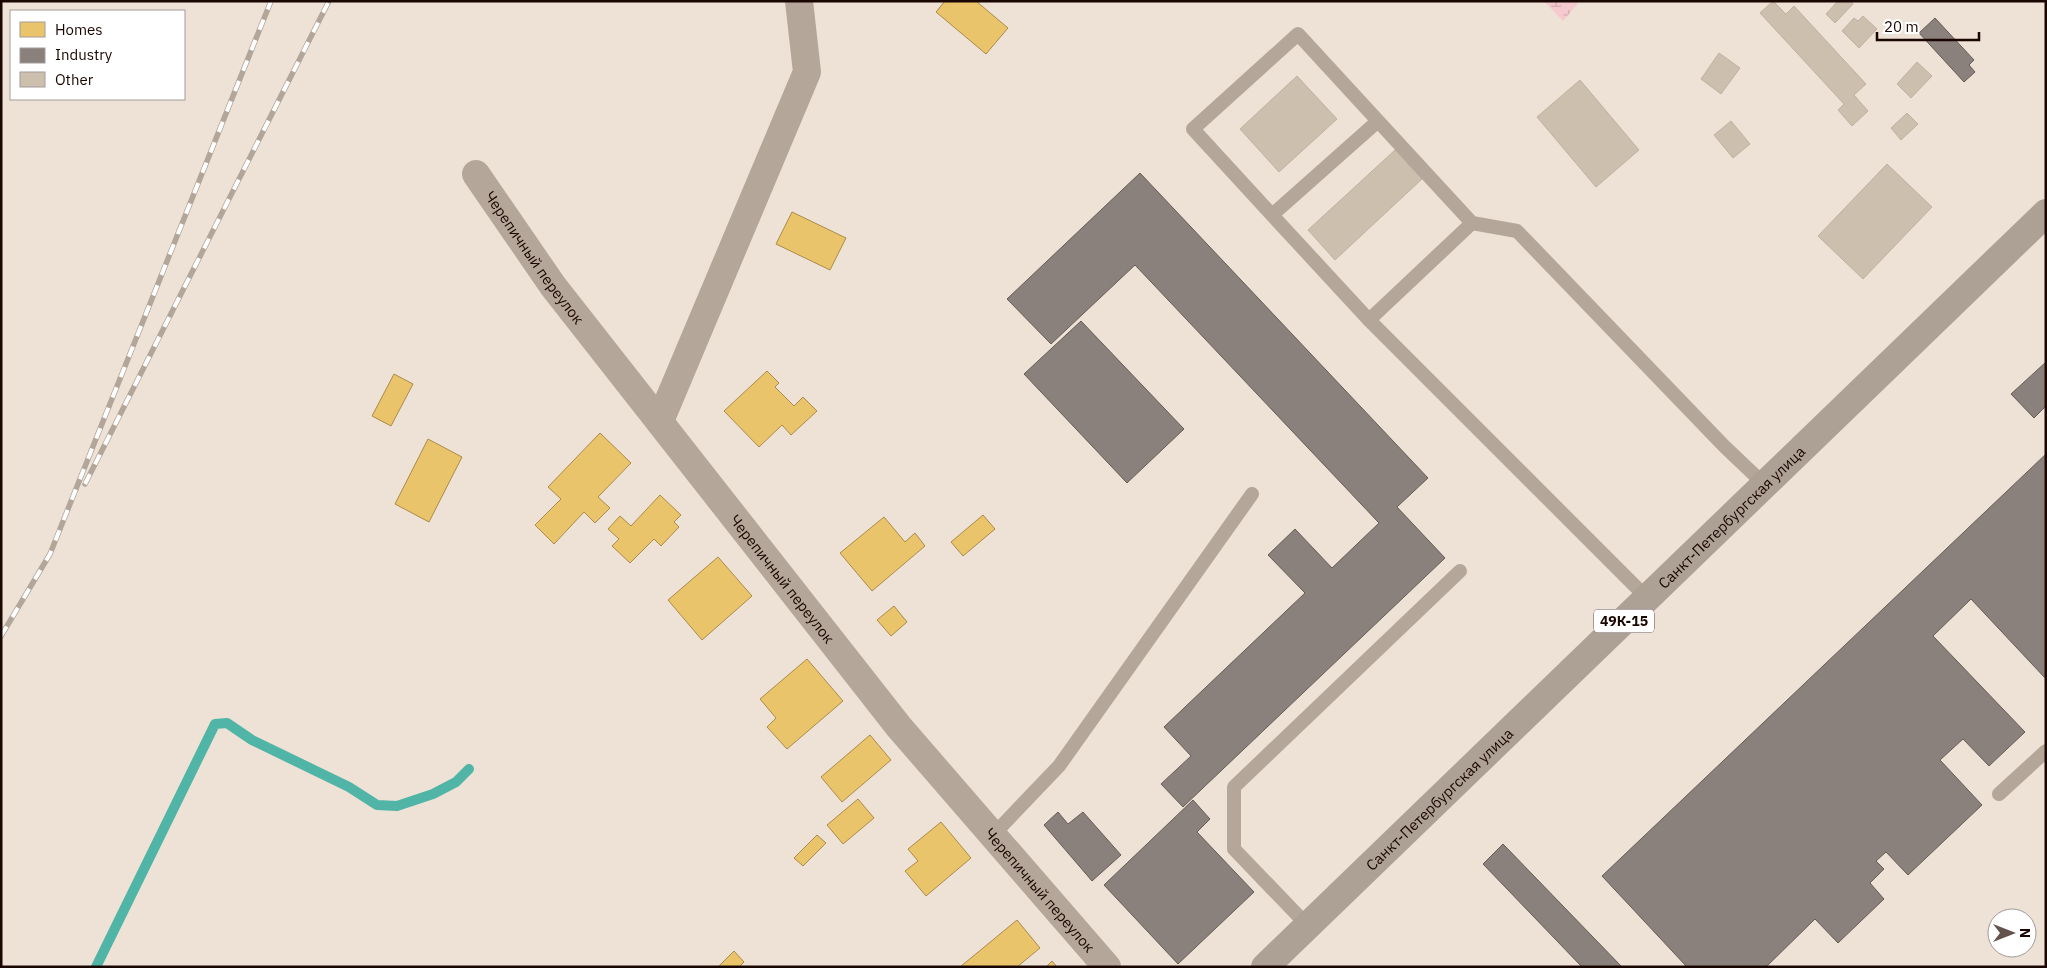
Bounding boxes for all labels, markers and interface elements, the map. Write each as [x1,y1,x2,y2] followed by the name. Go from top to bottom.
[10,10,185,100] legend
[1877,10,1980,42] scale bar
[1884,17,1919,36] text: 20 m
[55,20,103,39] text: Homes
[55,45,113,64] text: Industry
[55,70,94,89] text: Other
[481,187,588,328] street label: Черепичный переулок
[1654,442,1809,592] street label: Санкт-Петербургская улица
[726,510,839,647] street label: Черепичный переулок
[1594,610,1654,632] road number: 49К-15
[1362,724,1517,874] street label: Санкт-Петербургская улица
[981,824,1099,956] street label: Черепичный переулок
[1987,908,2037,958] north arrow
[2016,928,2034,938] text: N

